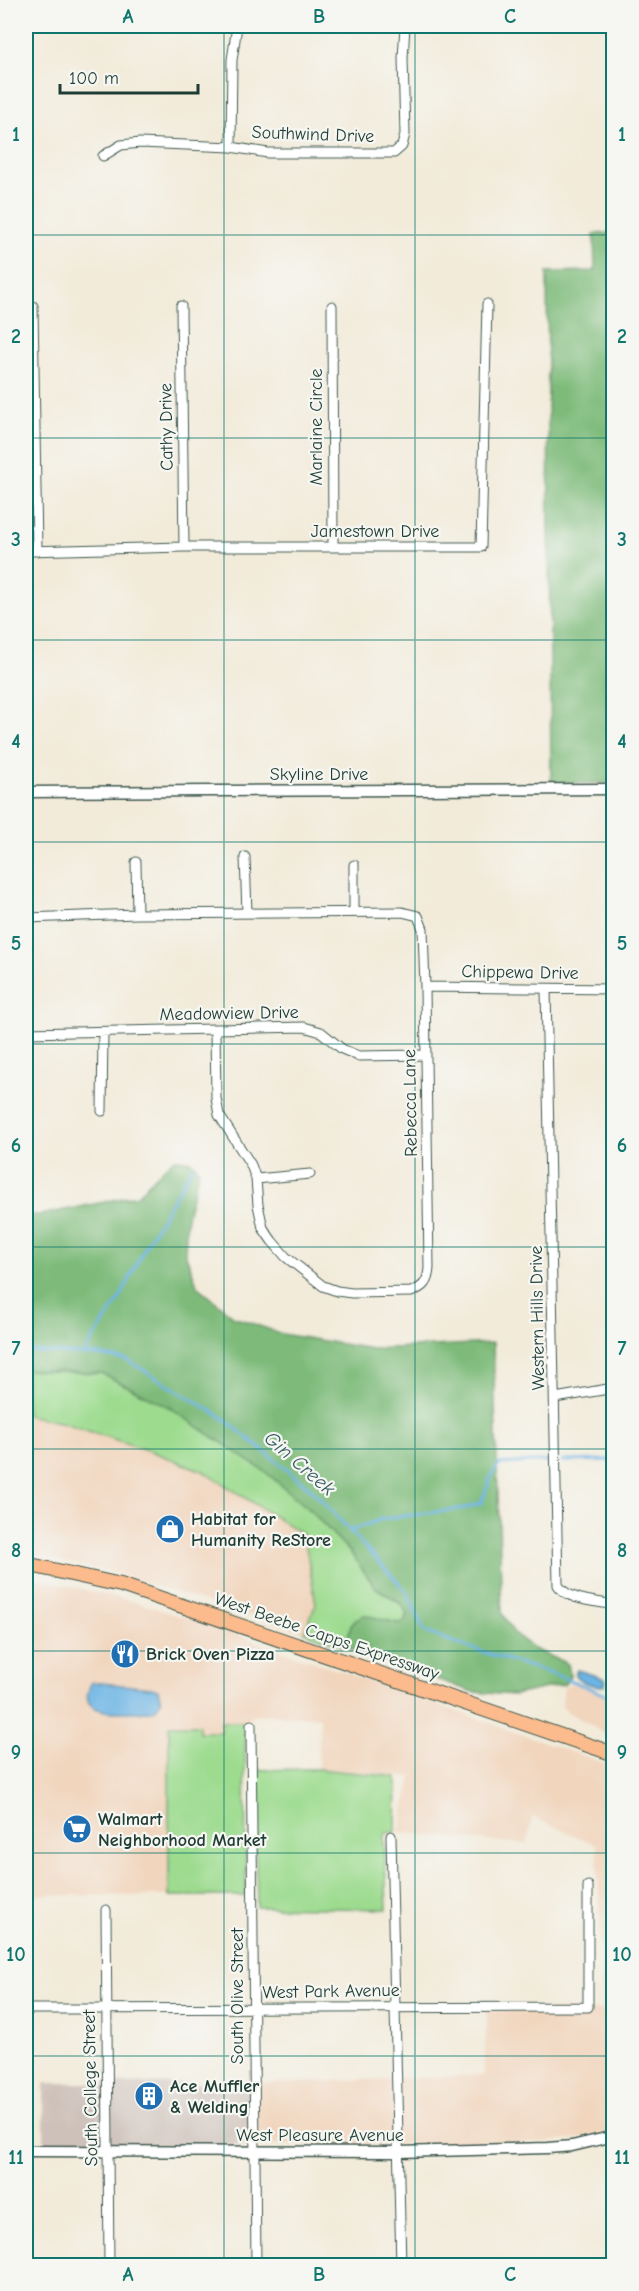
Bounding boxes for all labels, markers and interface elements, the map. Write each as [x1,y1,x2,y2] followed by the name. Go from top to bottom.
[122,5,134,28] text: A
[313,5,325,28] text: B
[504,5,516,28] text: C
[60,57,198,95] scale bar
[69,68,119,89] text: 100 m
[251,122,375,147] street label: Southwind Drive
[12,123,20,146] text: 1
[618,123,626,146] text: 1
[11,325,21,348] text: 2
[617,325,627,348] text: 2
[306,368,327,486] street label: Marlaine Circle
[155,383,178,471] street label: Cathy Drive
[311,521,439,542] street label: Jamestown Drive
[11,528,21,551] text: 3
[617,528,627,551] text: 3
[11,730,21,753] text: 4
[617,730,627,753] text: 4
[270,764,368,785] street label: Skyline Drive
[11,932,21,955] text: 5
[617,932,627,955] text: 5
[461,961,579,984] street label: Chippewa Drive
[159,1002,299,1025] street label: Meadowview Drive
[399,1049,422,1157] street label: Rebecca Lane
[11,1134,21,1157] text: 6
[617,1134,627,1157] text: 6
[526,1245,549,1391] street label: Western Hills Drive
[12,1337,21,1360] text: 7
[618,1337,627,1360] text: 7
[260,1426,340,1500] water label: Gin Creek
[191,1509,331,1551] place label: Habitat for Humanity ReStore
[154,1513,186,1545] shop icon: Habitat for Humanity ReStore
[11,1539,21,1562] text: 8
[617,1539,627,1562] text: 8
[212,1588,443,1685] street label: West Beebe Capps Expressway
[109,1638,141,1670] restaurant icon: Brick Oven Pizza
[146,1644,275,1665] place label: Brick Oven Pizza
[11,1741,21,1764] text: 9
[617,1741,627,1764] text: 9
[98,1809,267,1851] place label: Walmart Neighborhood Market
[61,1813,93,1845] supermarket icon: Walmart Neighborhood Market
[227,1927,248,2064] street label: South Olive Street
[6,1943,26,1966] text: 10
[612,1943,632,1966] text: 10
[262,1980,400,2003] street label: West Park Avenue
[79,2009,102,2166] street label: South College Street
[170,2076,260,2118] place label: Ace Muffler & Welding
[133,2080,165,2112] building icon: Ace Muffler & Welding
[236,2125,404,2146] street label: West Pleasure Avenue
[8,2146,24,2169] text: 11
[614,2146,630,2169] text: 11
[122,2263,134,2286] text: A
[313,2263,325,2286] text: B
[504,2263,516,2286] text: C

